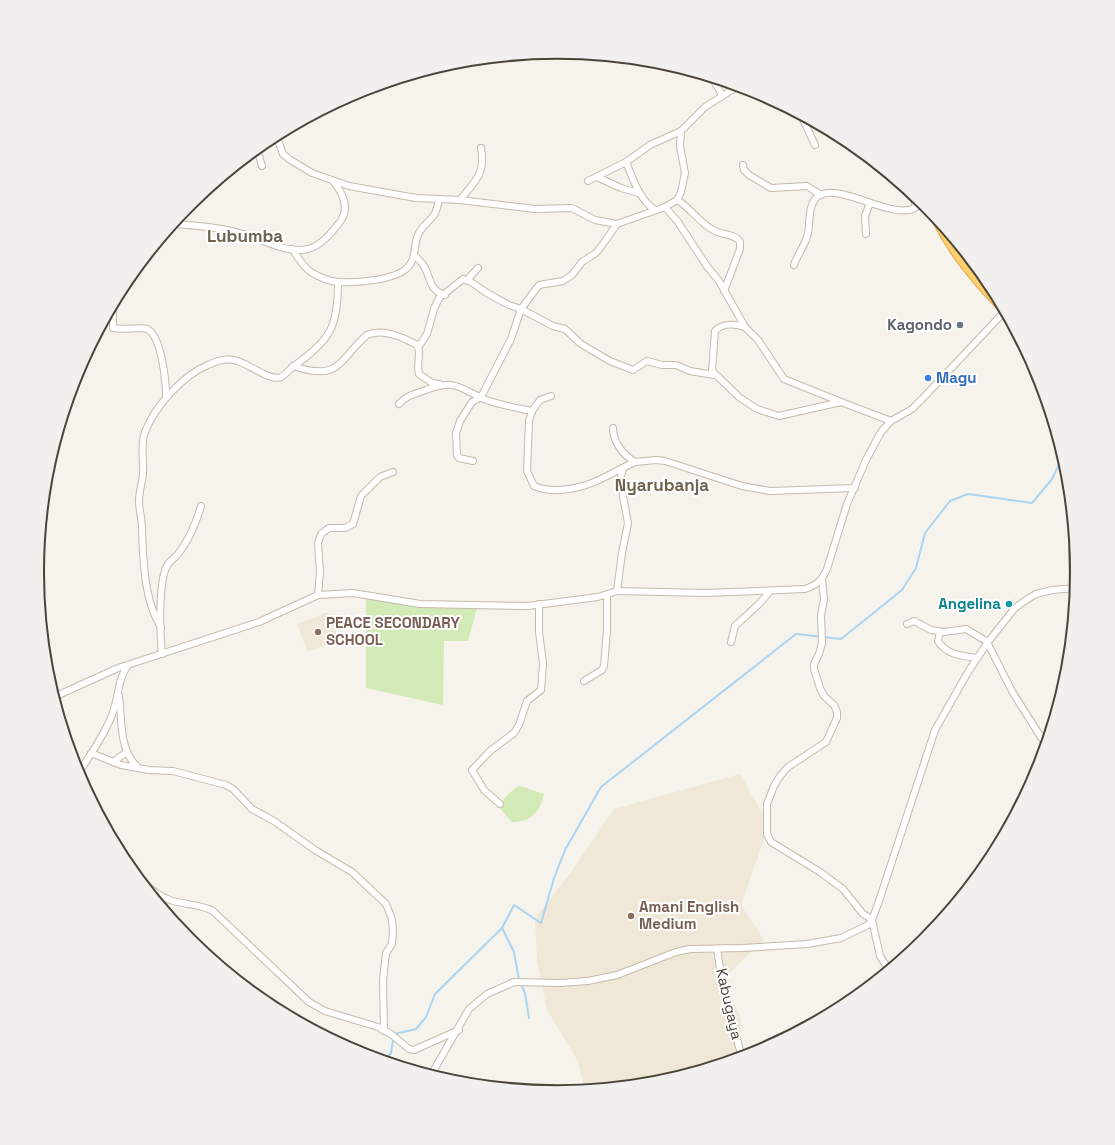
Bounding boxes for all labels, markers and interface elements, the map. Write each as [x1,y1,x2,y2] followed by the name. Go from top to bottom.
[207,225,283,247] district label: Lubumba
[887,315,952,334] place label: Kagondo
[955,320,965,330] marker: Kagondo
[936,368,977,387] place label: Magu
[923,373,933,383] marker: Magu
[615,474,709,496] district label: Nyarubanja
[938,594,1001,613] place label: Angelina
[1004,599,1014,609] marker: Angelina
[326,613,460,649] place label: PEACE SECONDARY SCHOOL
[313,627,323,637] marker: PEACE SECONDARY SCHOOL
[639,897,739,933] place label: Amani English Medium
[626,911,636,921] marker: Amani English Medium
[712,966,747,1042] street label: Kabugaya

